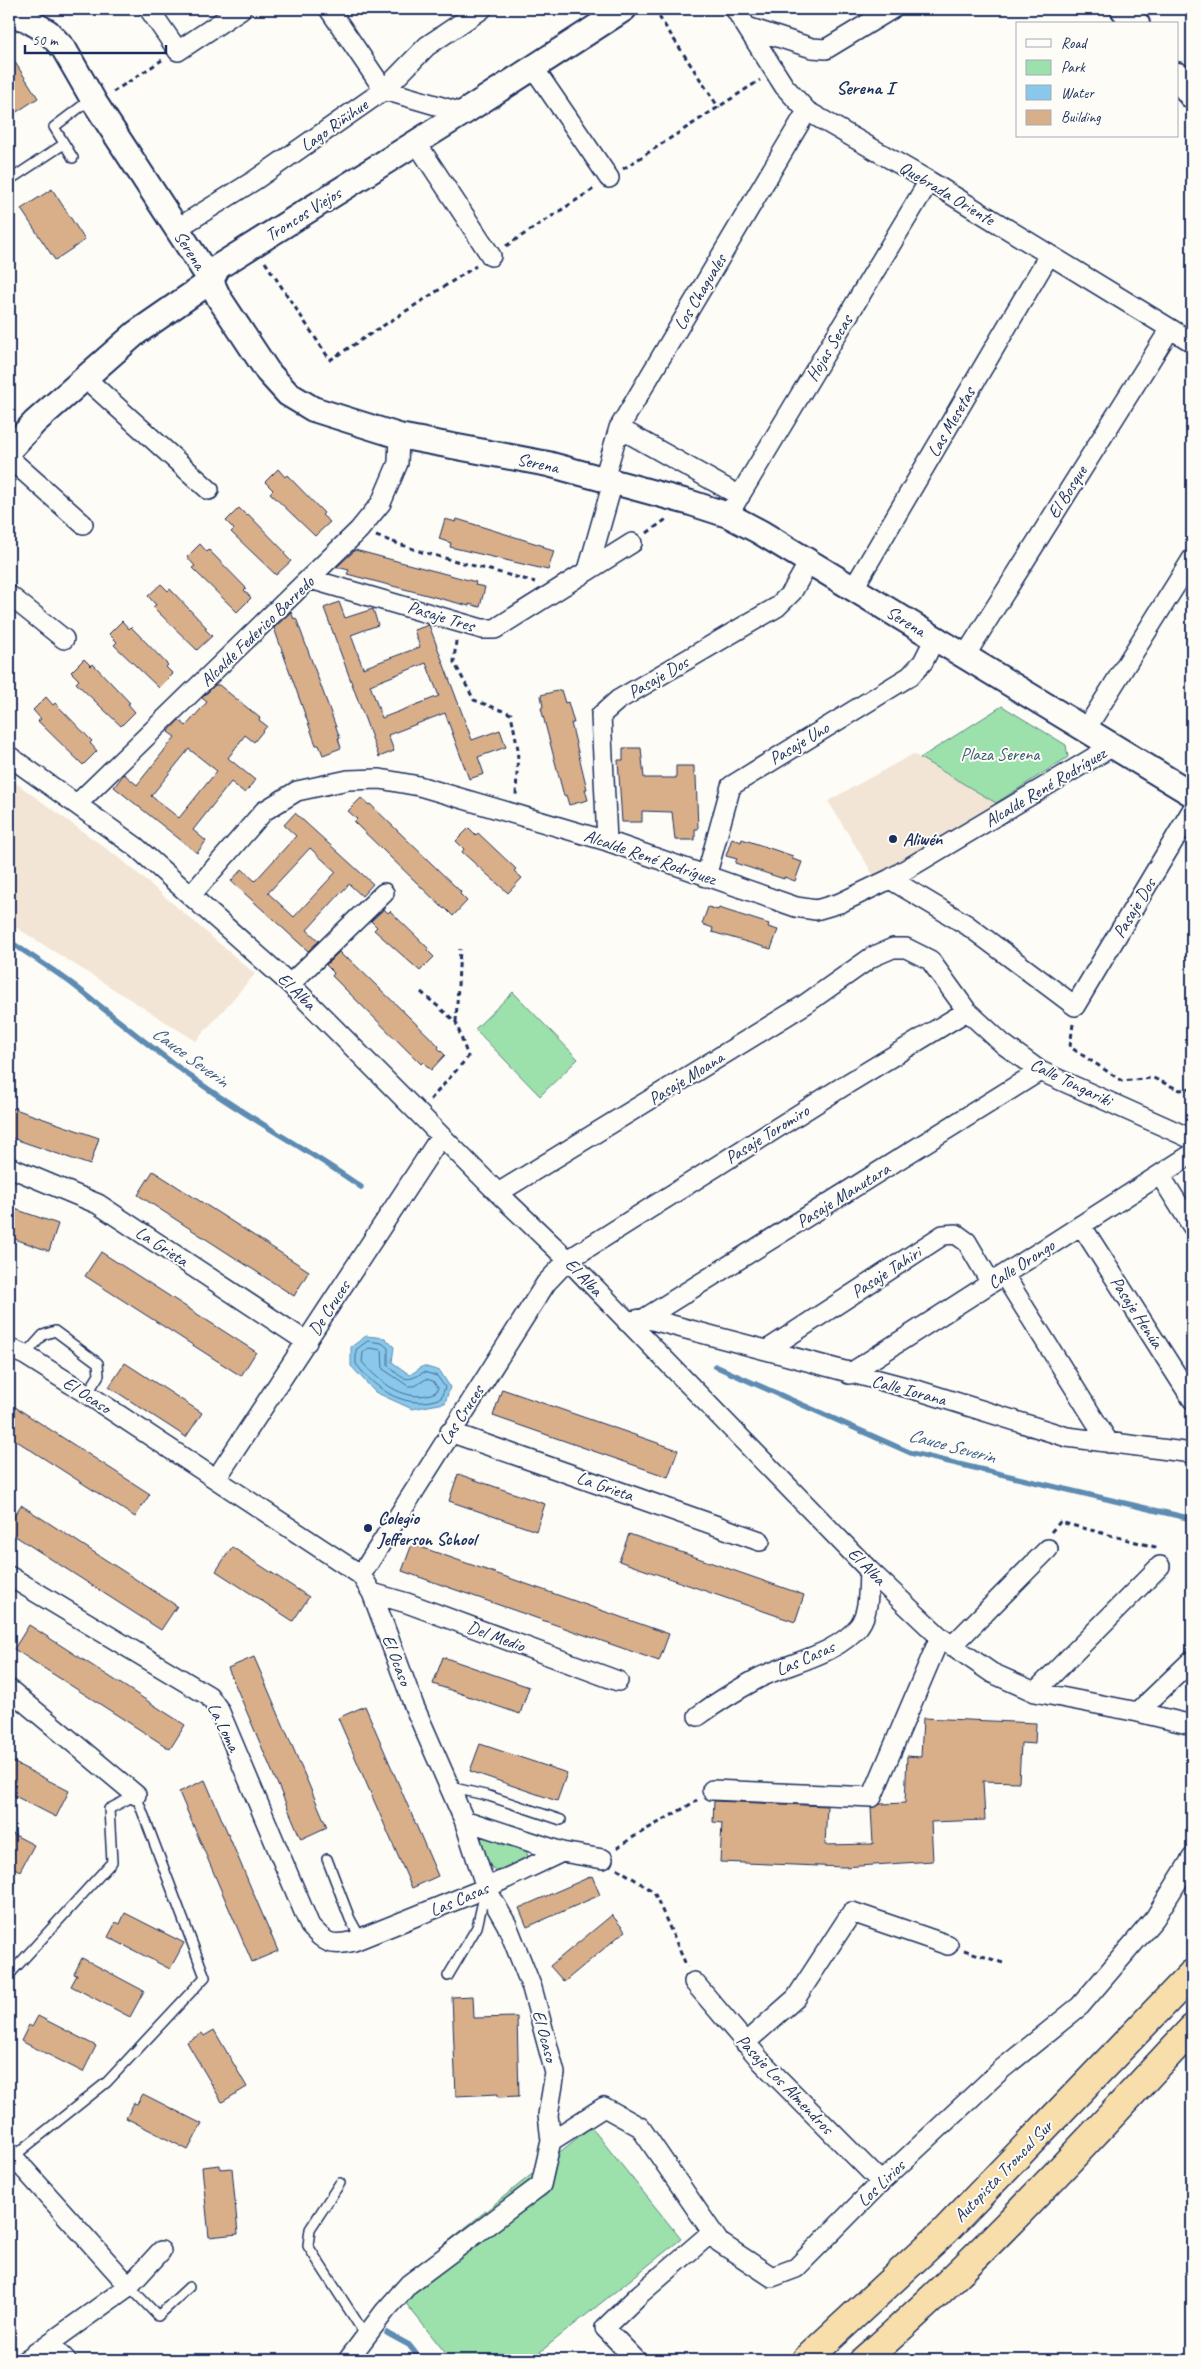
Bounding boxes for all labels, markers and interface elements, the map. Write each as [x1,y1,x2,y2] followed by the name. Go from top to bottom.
[25,22,166,54] scale bar
[1016,22,1178,138] legend
[32,31,59,50] text: 50 m
[1061,34,1088,53] text: Road
[1061,58,1086,77] text: Park
[836,76,898,100] district label: Serena I
[1061,84,1095,103] text: Water
[296,93,373,156] street label: Lago Riñihue
[1061,108,1101,127] text: Building
[895,156,1000,231] street label: Quebrada Oriente
[261,181,347,246] street label: Troncos Viejos
[169,226,212,275] street label: Serena
[669,249,732,334] street label: Los Chaguales
[801,309,858,385] street label: Hojas Secas
[922,382,981,461] street label: Las Mesetas
[515,448,562,478] street label: Serena
[1042,461,1092,522] street label: El Bosque
[195,570,320,691] street label: Alcalde Federico Barredo
[405,595,479,637] street label: Pasaje Tres
[882,601,931,642] street label: Serena
[624,650,694,703] street label: Pasaje Dos
[765,716,834,769] street label: Pasaje Uno
[980,741,1112,832] street label: Alcalde René Rodríguez
[961,743,1041,765] park label: Plaza Serena
[581,824,721,891] street label: Alcalde René Rodríguez
[903,828,943,850] place label: Aliwén
[887,833,899,845] marker: Aliwén
[1108,873,1161,942] street label: Pasaje Dos
[273,968,322,1015] street label: El Alba
[148,1021,234,1093] water label: Cauce Severin
[644,1045,729,1110] street label: Pasaje Moana
[1027,1053,1118,1112] street label: Calle Tongariki
[721,1099,814,1168] street label: Pasaje Toromiro
[792,1157,895,1232] street label: Pasaje Manutara
[132,1221,193,1272] street label: La Grieta
[983,1233,1060,1294] street label: Calle Orongo
[847,1240,927,1303] street label: Pasaje Tahiri
[561,1253,608,1302] street label: El Alba
[1106,1272,1169,1353] street label: Pasaje Henúa
[303,1275,356,1340] street label: De Cruces
[870,1370,950,1411] street label: Calle Iorana
[59,1371,116,1419] street label: El Ocaso
[434,1380,489,1449] street label: Las Cruces
[906,1423,999,1469] water label: Cauce Severin
[574,1466,637,1506] street label: La Grieta
[376,1507,480,1550] place label: Colegio Jefferson School
[362,1522,374,1534] marker: Colegio Jefferson School
[843,1542,891,1590] street label: El Alba
[464,1615,529,1657] street label: Del Medio
[377,1632,417,1690] street label: El Ocaso
[772,1635,839,1681] street label: Las Casas
[203,1699,246,1756] street label: La Loma
[426,1876,493,1921] street label: Las Casas
[528,2008,563,2066] street label: El Ocaso
[732,2029,839,2140] street label: Pasaje Los Almendros
[949,2114,1058,2227] street label: Autopista Troncal Sur
[853,2154,911,2211] street label: Los Lirios

